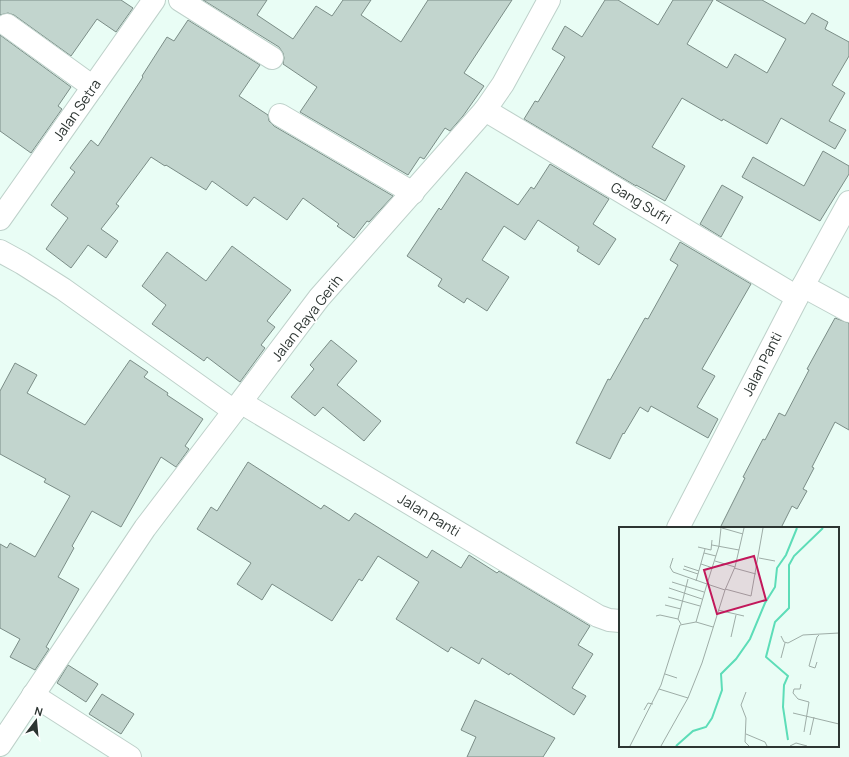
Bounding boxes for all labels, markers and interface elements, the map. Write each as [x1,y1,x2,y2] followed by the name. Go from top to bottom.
[48,75,105,144] street label: Jalan Setra
[608,177,675,228] street label: Gang Sufri
[267,270,346,365] street label: Jalan Raya Gerih
[737,328,786,399] street label: Jalan Panti
[395,489,464,541] street label: Jalan Panti
[619,527,839,747] inset map
[16,701,56,741] north arrow
[33,703,45,719] text: N

